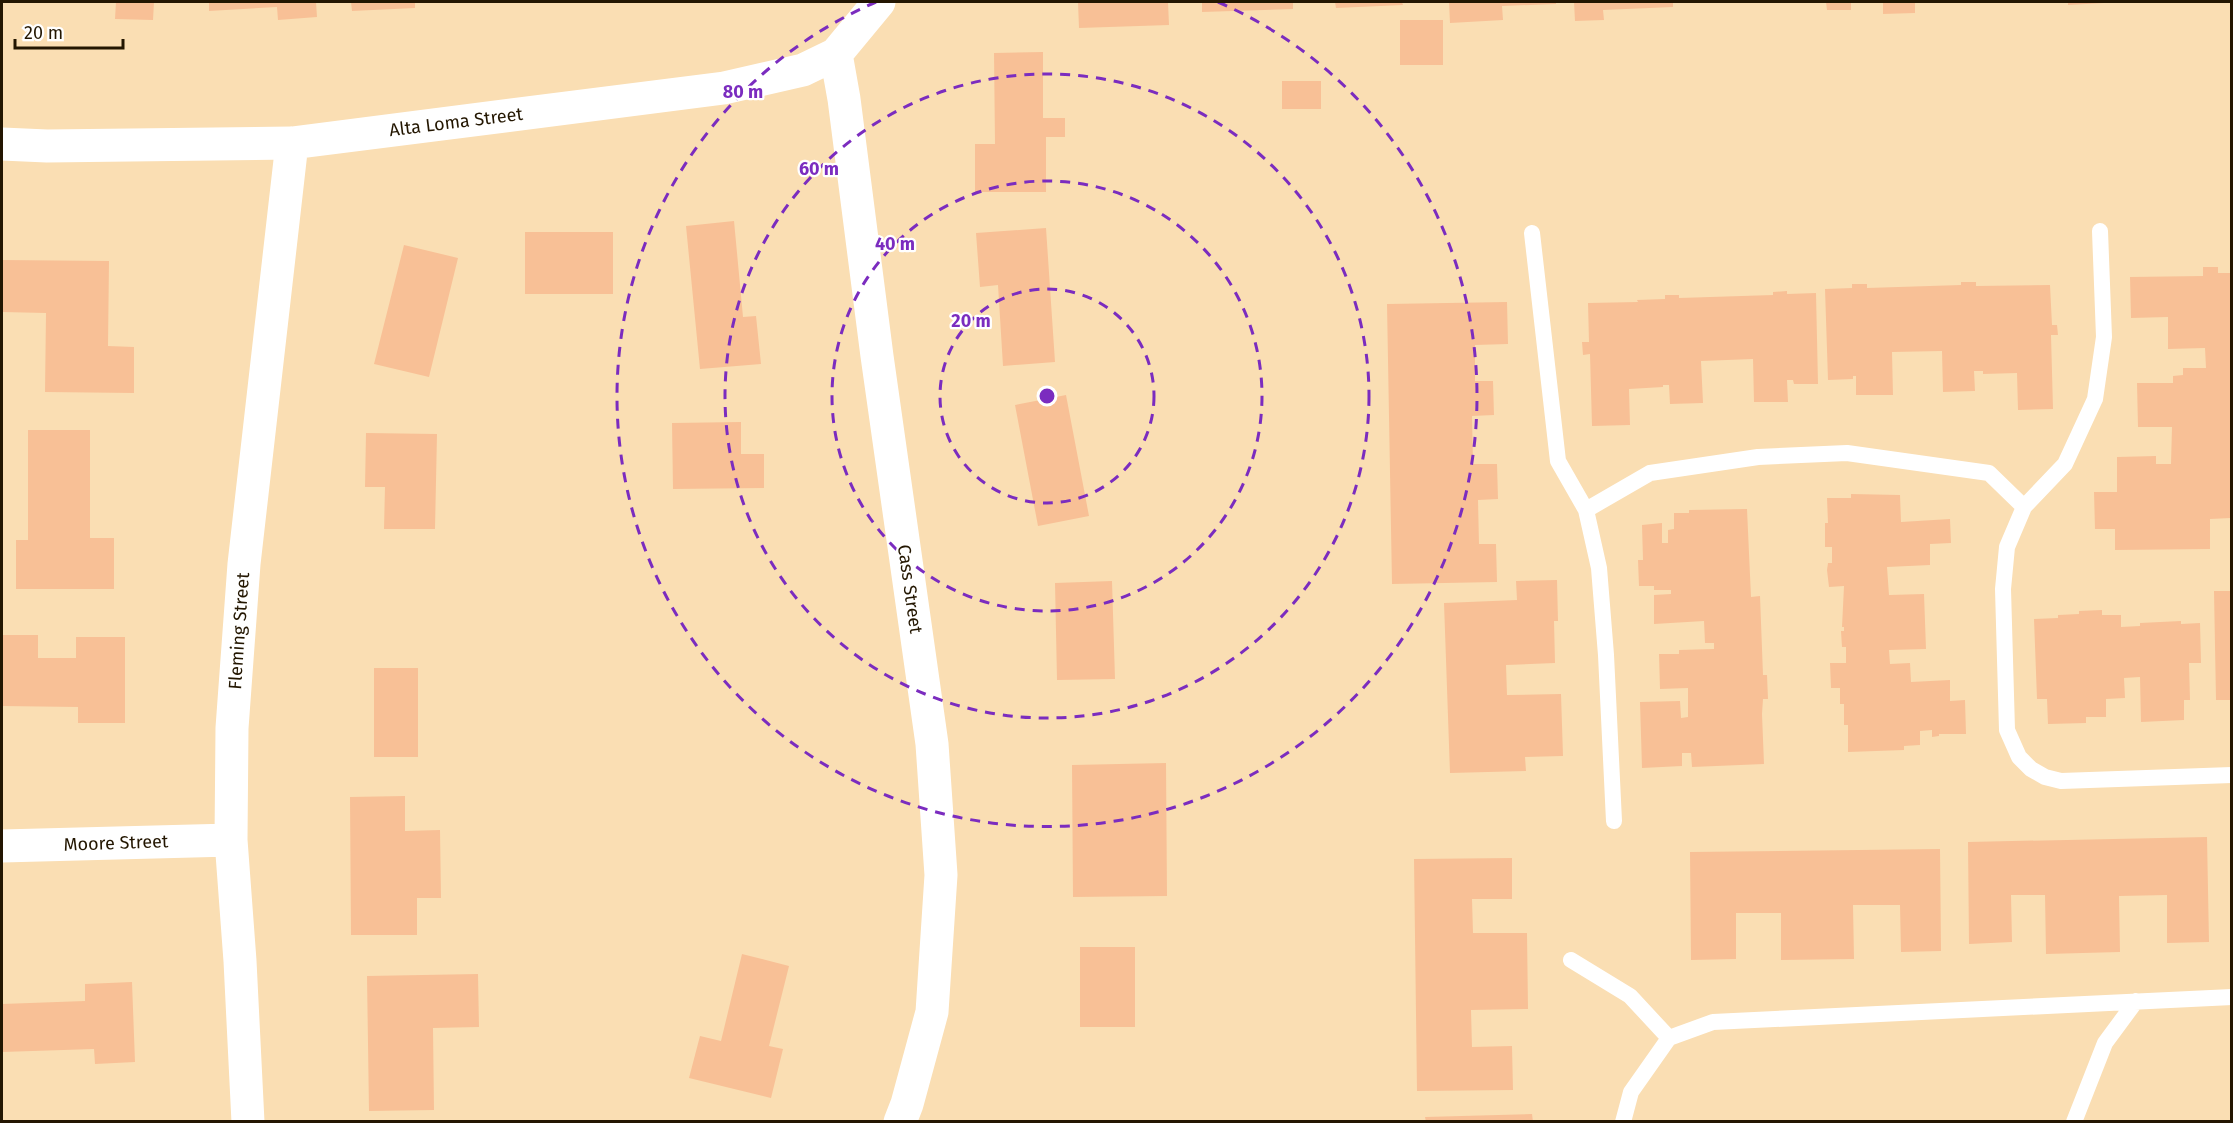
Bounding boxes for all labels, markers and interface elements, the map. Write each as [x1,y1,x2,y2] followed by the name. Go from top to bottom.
[15,12,123,50] scale bar
[24,22,63,44] text: 20 m
[723,81,763,103] text: 80 m
[388,103,525,141] street label: Alta Loma Street
[799,158,839,180] text: 60 m
[875,233,915,255] text: 40 m
[951,310,991,332] text: 20 m
[1037,386,1057,406] centre of rings
[893,543,927,635] street label: Cass Street
[224,571,254,690] street label: Fleming Street
[63,830,169,856] street label: Moore Street

